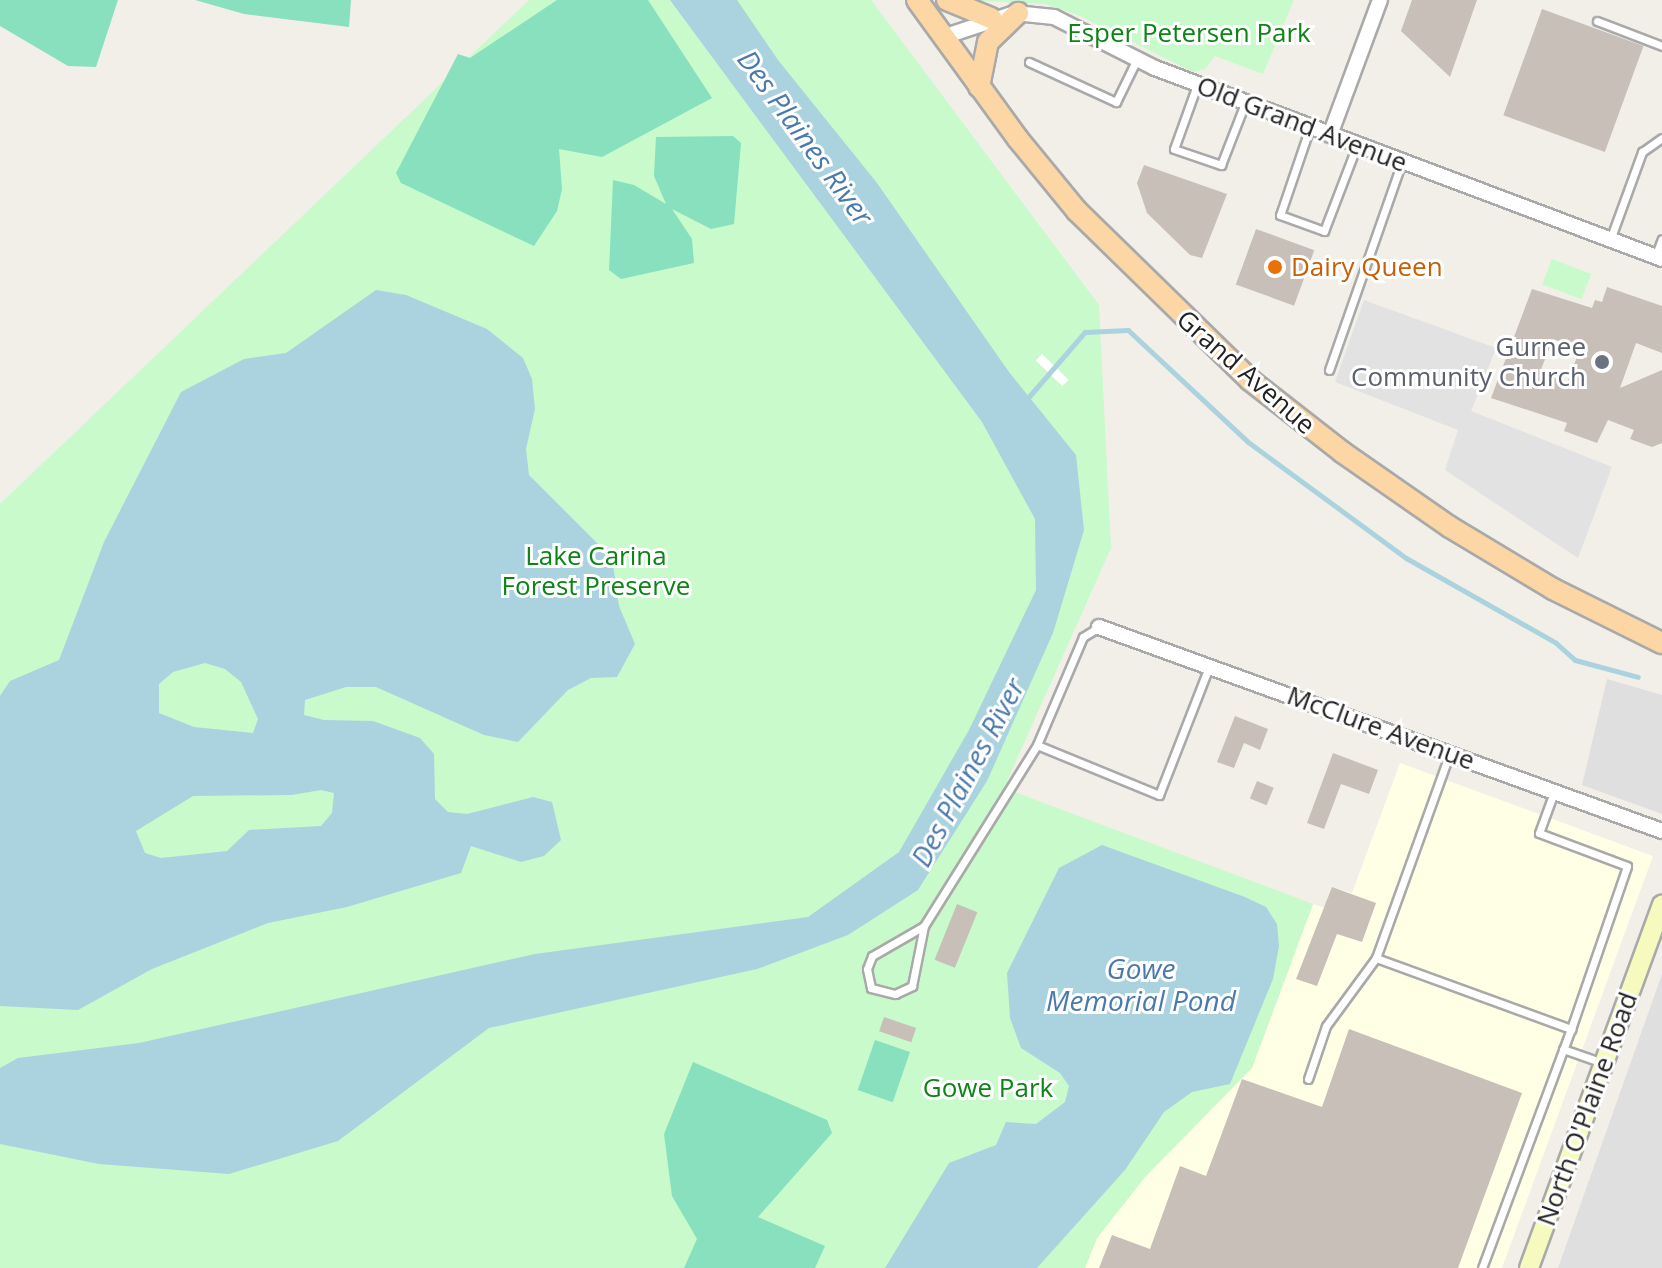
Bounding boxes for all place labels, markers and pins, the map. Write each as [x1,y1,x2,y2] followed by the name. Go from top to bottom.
[1291,251,1443,283] place label: Dairy Queen
[1266,258,1284,276] marker: Dairy Queen
[1351,331,1586,392] place label: Gurnee Community Church
[1593,353,1611,371] marker: Gurnee Community Church

